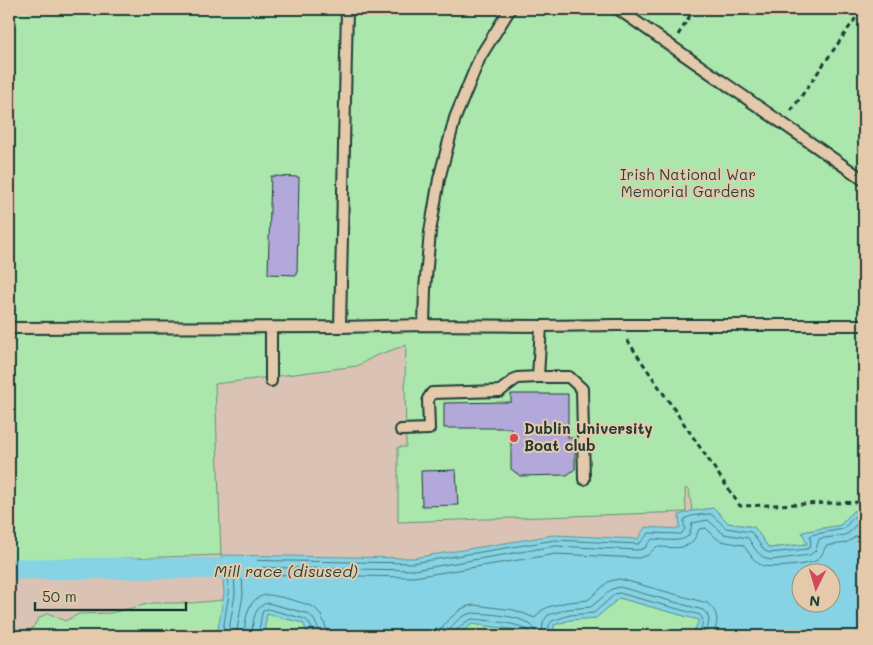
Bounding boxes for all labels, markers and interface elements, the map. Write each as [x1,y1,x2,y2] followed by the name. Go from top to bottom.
[620,164,756,201] park label: Irish National War Memorial Gardens
[524,418,653,455] place label: Dublin University Boat club
[508,432,520,444] marker: Dublin University Boat club
[214,560,358,581] water label: Mill race (disused)
[790,562,840,612] north arrow
[35,580,186,612] scale bar
[42,586,77,606] text: 50 m
[809,592,821,611] text: N

